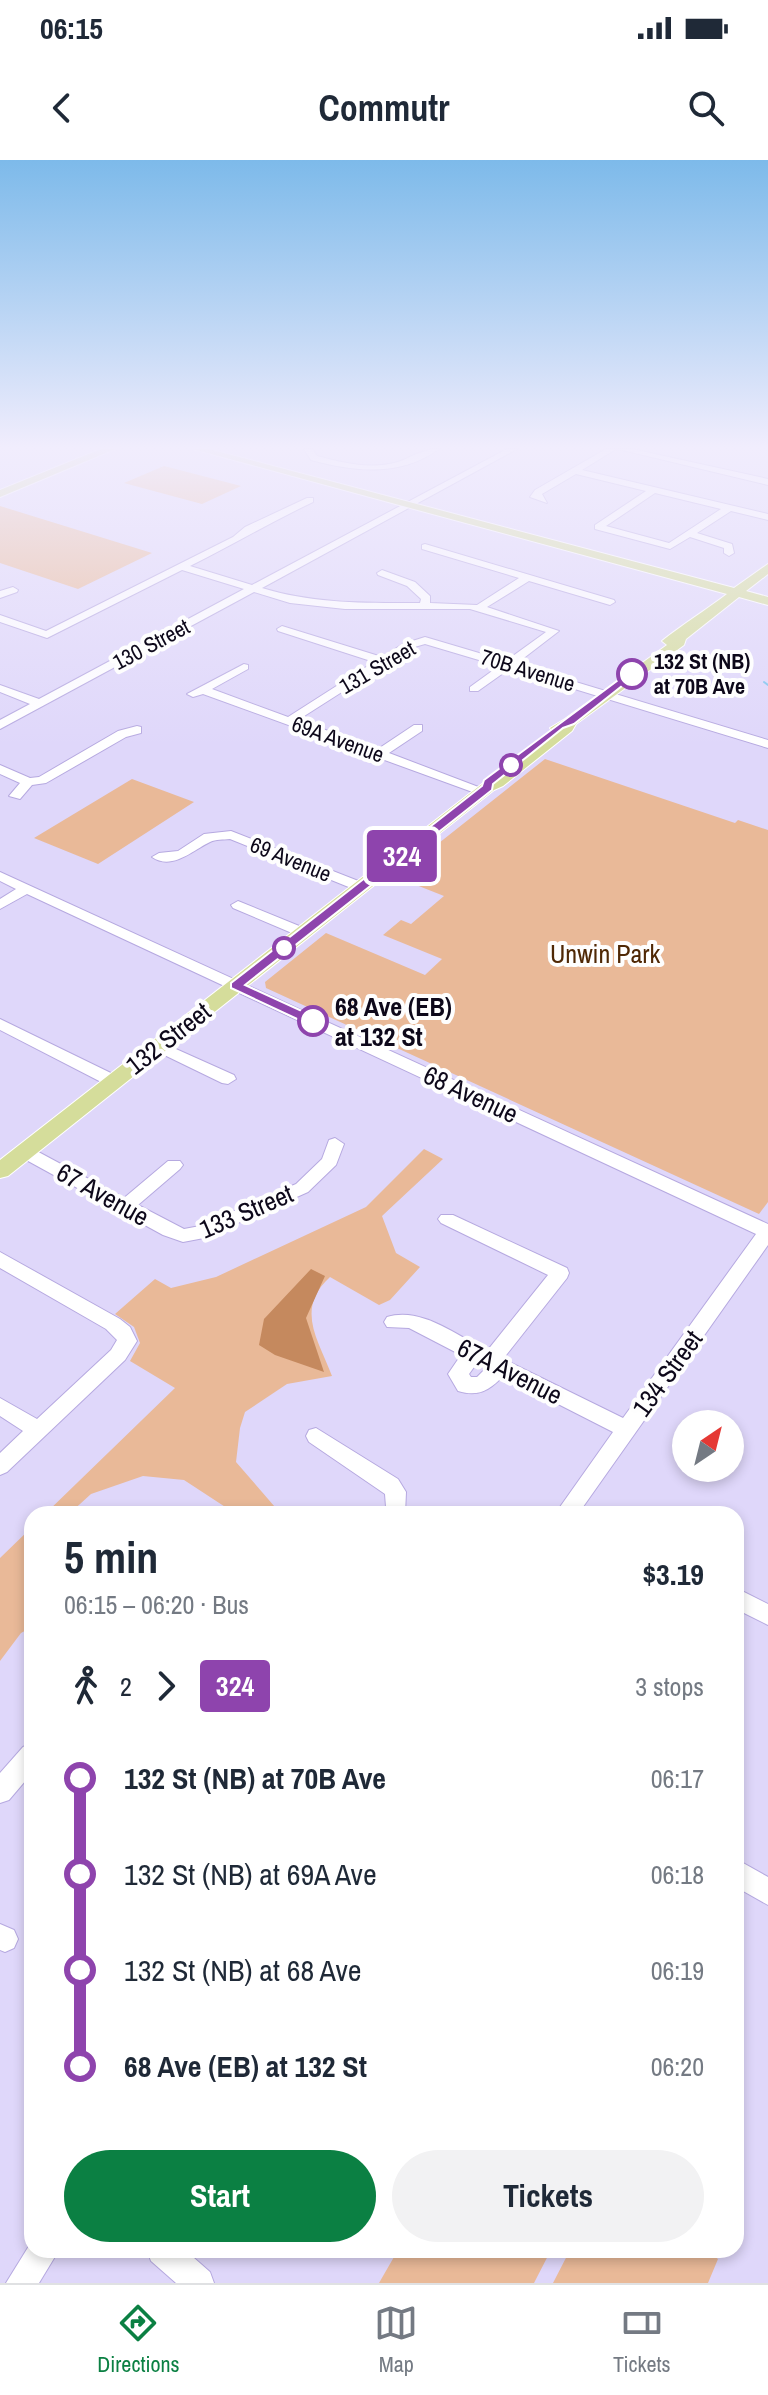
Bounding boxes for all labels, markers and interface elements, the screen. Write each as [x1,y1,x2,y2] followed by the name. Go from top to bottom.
[40,8,103,48] text: 06:15
[318,84,450,132] text: Commutr
[40,86,84,130] icon: back
[684,86,728,130] icon: search
[107,611,195,677] street label: 130 Street
[333,633,421,701] street label: 131 Street
[477,641,579,699] street label: 70B Avenue
[654,646,750,701] place label: 132 St (NB) at 70B Ave
[617,659,647,689] marker: 132 St (NB) at 70B Ave
[288,708,388,770] street label: 69A Avenue
[500,754,522,776] unlabelled marker
[246,829,336,889] street label: 69 Avenue
[356,830,448,882] line badge: 324
[383,837,421,875] text: 324
[550,936,660,971] park label: Unwin Park
[273,937,295,959] unlabelled marker
[335,989,452,1054] place label: 68 Ave (EB) at 132 St
[118,994,218,1082] street label: 132 Street
[298,1006,328,1036] marker: 68 Ave (EB) at 132 St
[418,1057,524,1131] street label: 68 Avenue
[51,1154,155,1234] street label: 67 Avenue
[194,1176,298,1246] street label: 133 Street
[624,1323,710,1423] street label: 134 Street
[452,1330,568,1412] street label: 67A Avenue
[672,1410,744,1482] north arrow
[672,1410,744,1482] map controls
[64,1527,158,1587] text: 5 min
[642,1554,704,1594] text: $3.19
[64,1587,249,1622] text: 06:15 – 06:20 · Bus
[64,1664,108,1708] icon: walk
[144,1664,188,1708] icon: forward
[216,1667,254,1705] text: 324
[120,1669,132,1704] text: 2
[635,1669,704,1704] text: 3 stops
[124,1758,386,1798] text: 132 St (NB) at 70B Ave
[651,1761,704,1796] text: 06:17
[124,1854,377,1894] text: 132 St (NB) at 69A Ave
[651,1857,704,1892] text: 06:18
[124,1950,362,1990] text: 132 St (NB) at 68 Ave
[651,1953,704,1988] text: 06:19
[124,2046,367,2086] text: 68 Ave (EB) at 132 St
[651,2049,704,2084] text: 06:20
[64,2150,376,2242] button: Start
[392,2150,704,2242] button: Tickets
[97,2301,180,2379] tab: Directions
[374,2301,418,2379] tab: Map
[613,2301,671,2379] tab: Tickets

